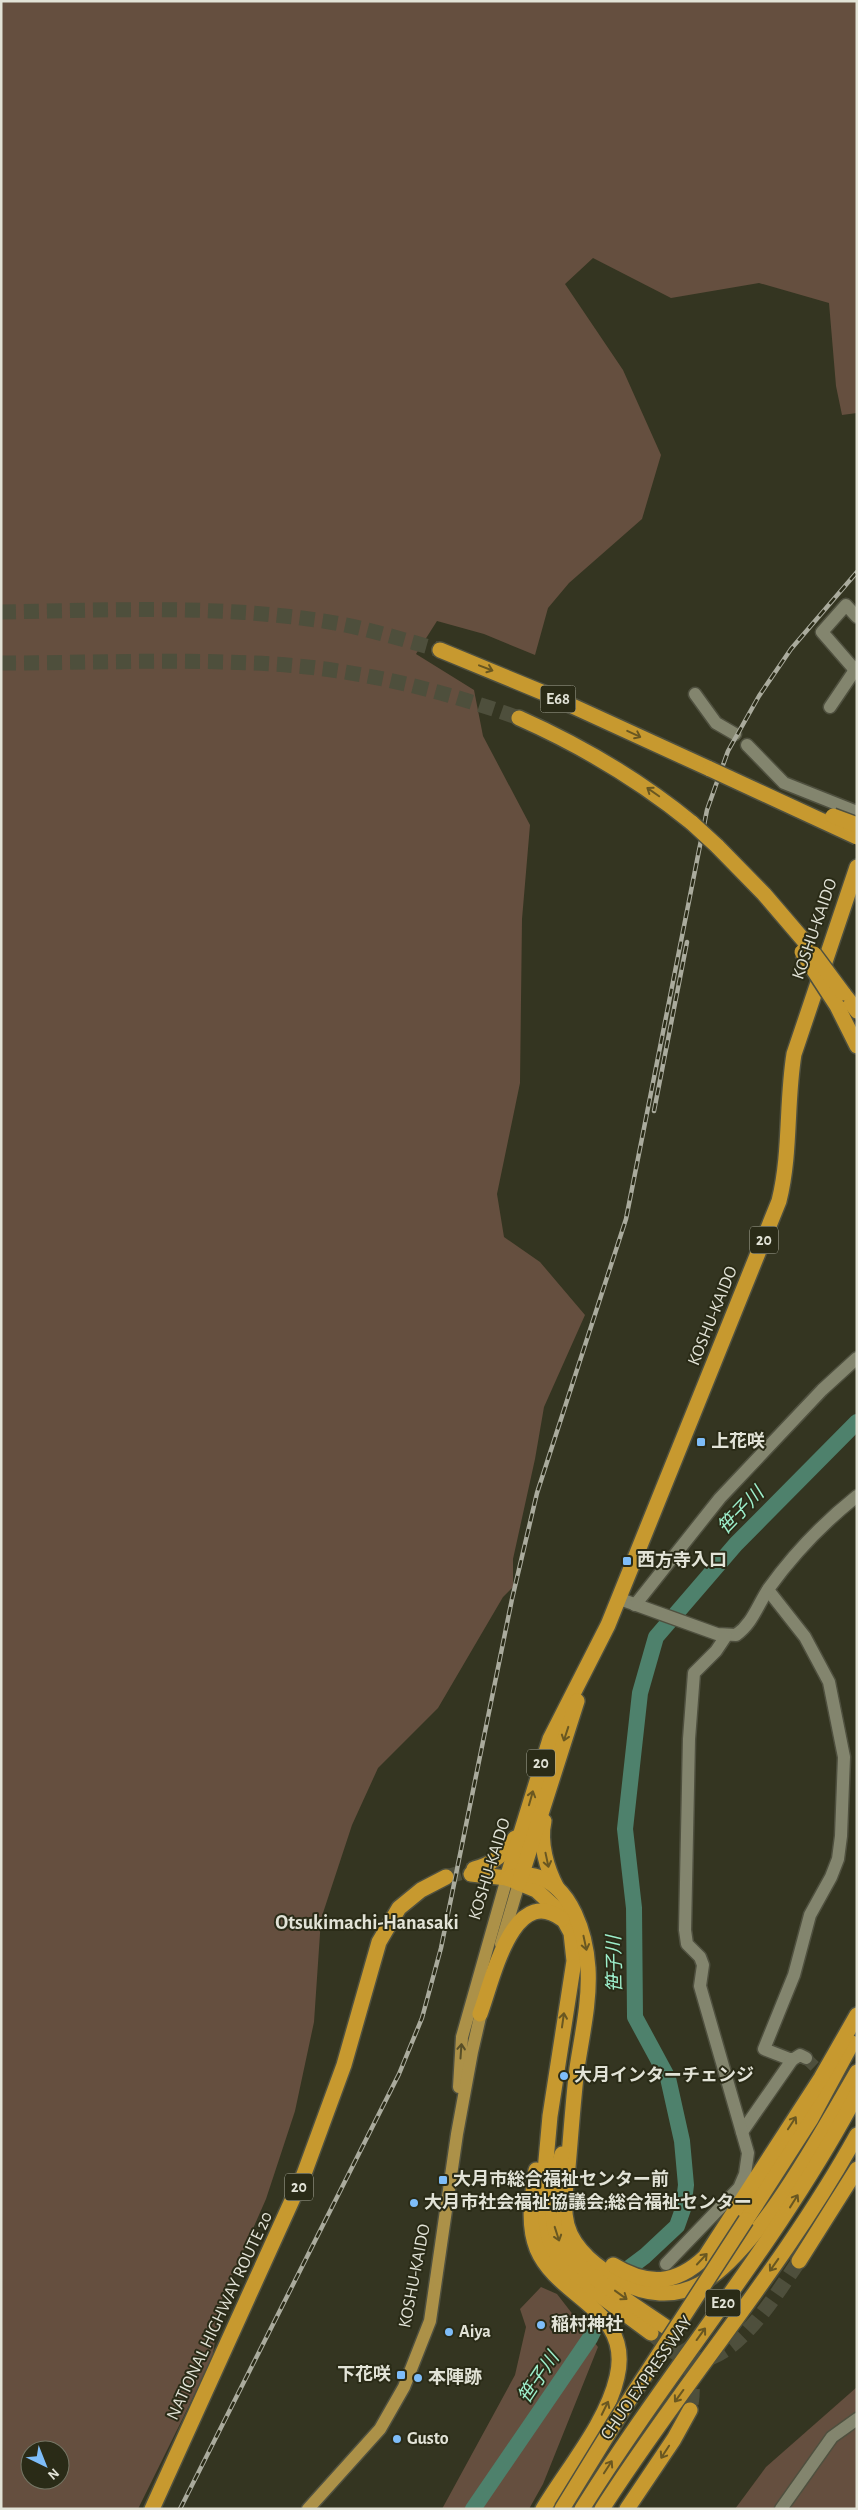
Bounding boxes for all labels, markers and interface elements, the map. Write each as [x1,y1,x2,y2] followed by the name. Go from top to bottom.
[477,664,493,673] one-way arrow
[540,686,576,712] road number: E68
[626,730,641,740] one-way arrow
[647,787,661,798] one-way arrow
[789,876,841,982] street label: KOSHU-KAIDO
[750,1226,778,1254] road number: 20
[685,1264,741,1368] street label: KOSHU-KAIDO
[711,1431,765,1451] place label: 上花咲
[695,1436,707,1448] marker: 上花咲
[713,1481,769,1538] water label: 笹子川
[637,1551,727,1570] place label: 西方寺入口
[621,1555,633,1567] marker: 西方寺入口
[561,1725,570,1741] one-way arrow
[527,1750,555,1776] road number: 20
[526,1791,536,1807] one-way arrow
[466,1816,514,1922] street label: KOSHU-KAIDO
[543,1852,552,1868] one-way arrow
[275,1913,459,1933] district label: Otsukimachi-Hanasaki
[603,1933,625,1993] water label: 笹子川
[581,1935,590,1951] one-way arrow
[559,2013,569,2029] one-way arrow
[456,2043,465,2059] one-way arrow
[574,2066,754,2085] place label: 大月インターチェンジ
[558,2070,570,2082] marker: 大月インターチェンジ
[787,2117,797,2131] one-way arrow
[453,2169,669,2189] place label: 大月市総合福祉センター前
[285,2174,313,2200] road number: 20
[437,2174,449,2186] marker: 大月市総合福祉センター前
[424,2192,752,2212] place label: 大月市社会福祉協議会;総合福祉センター
[789,2194,800,2208] one-way arrow
[408,2197,420,2209] marker: 大月市社会福祉協議会;総合福祉センター
[164,2209,276,2423] street label: NATIONAL HIGHWAY ROUTE 20
[396,2222,434,2330] street label: KOSHU-KAIDO
[553,2226,562,2242] one-way arrow
[696,2253,708,2265] one-way arrow
[769,2258,779,2272] one-way arrow
[614,2290,628,2300] one-way arrow
[706,2290,740,2316] road number: E20
[598,2312,697,2443] street label: CHUO EXPRESSWAY
[551,2314,623,2334] place label: 稲村神社
[535,2319,547,2331] marker: 稲村神社
[459,2323,491,2341] place label: Aiya
[443,2326,455,2338] marker: Aiya
[696,2327,706,2341] one-way arrow
[514,2346,564,2407] water label: 笹子川
[337,2364,391,2384] place label: 下花咲
[428,2367,482,2387] place label: 本陣跡
[395,2369,407,2381] marker: 下花咲
[412,2372,424,2384] marker: 本陣跡
[674,2389,684,2403] one-way arrow
[600,2400,610,2415] one-way arrow
[407,2430,449,2448] place label: Gusto
[391,2433,403,2445] marker: Gusto
[20,2440,70,2490] north arrow
[660,2444,670,2458] one-way arrow
[603,2461,613,2475] one-way arrow
[45,2465,62,2482] text: N

